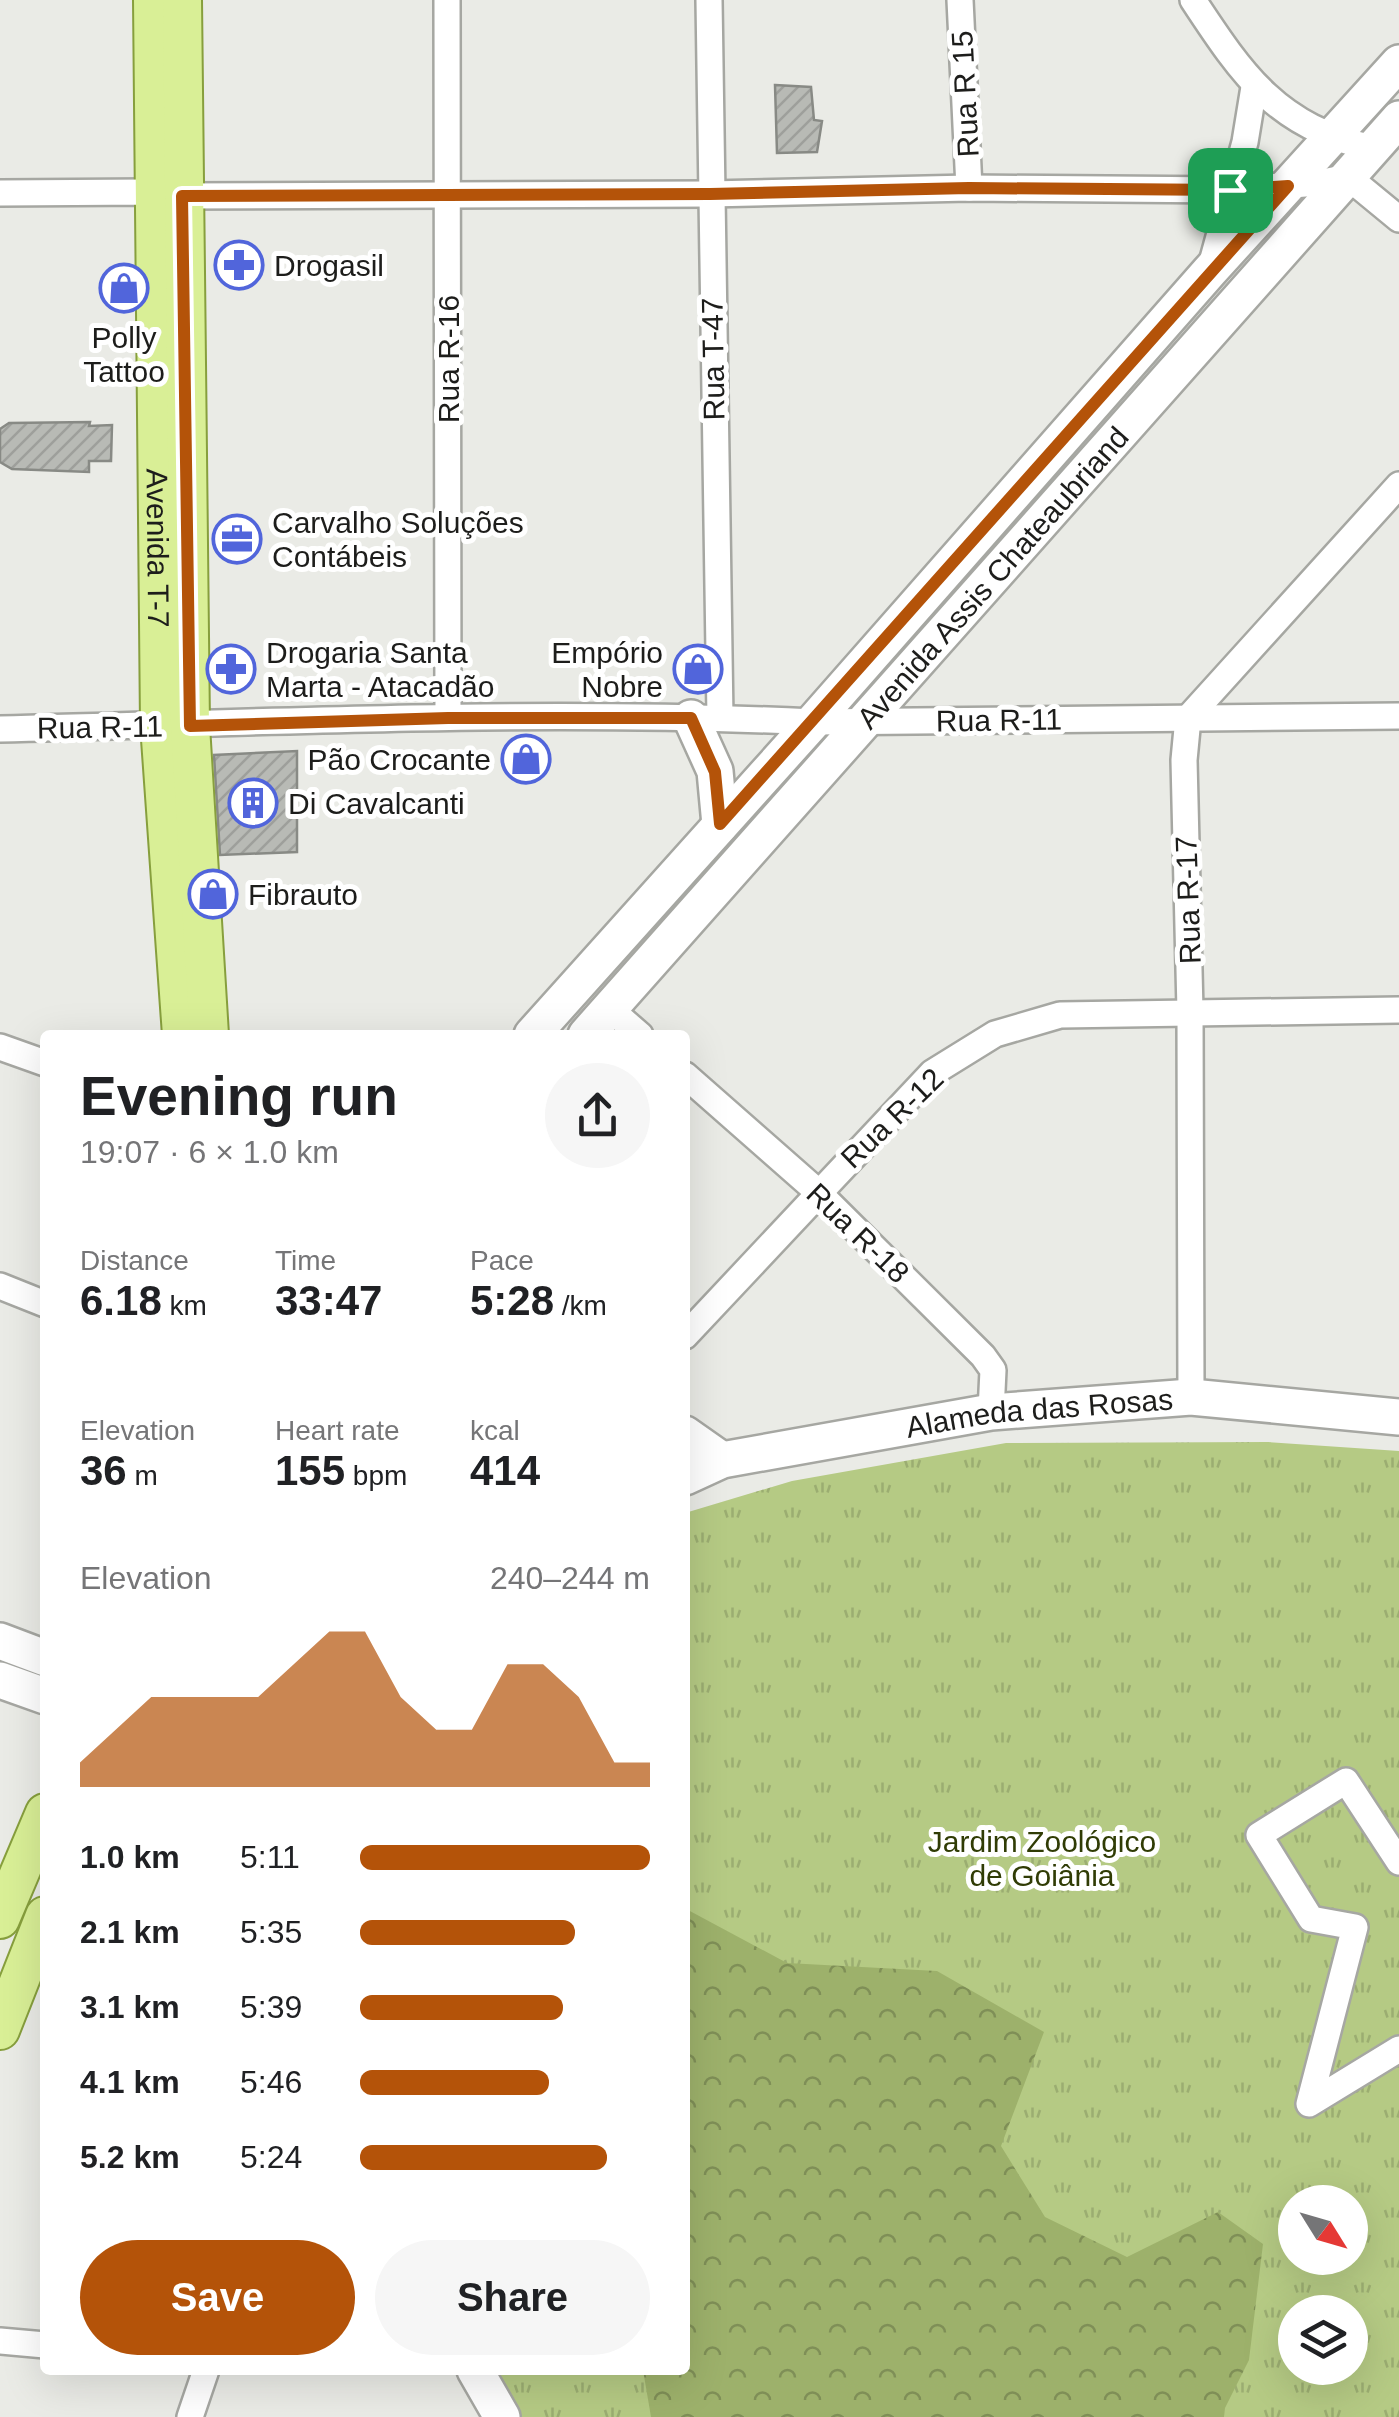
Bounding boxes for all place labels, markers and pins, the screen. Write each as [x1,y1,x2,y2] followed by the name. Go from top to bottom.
[1188,148,1273,233] pin
[213,239,265,291] pharmacy icon: Drogasil
[274,249,384,282] place label: Drogasil
[98,262,150,314] shop icon: Polly Tattoo
[83,321,165,388] place label: Polly Tattoo
[272,506,524,573] place label: Carvalho Soluções Contábeis
[211,513,263,565] office icon: Carvalho Soluções Contábeis
[266,636,494,703] place label: Drogaria Santa Marta - Atacadão
[551,636,663,703] place label: Empório Nobre
[205,643,257,695] pharmacy icon: Drogaria Santa Marta - Atacadão
[672,643,724,695] shop icon: Empório Nobre
[500,733,552,785] shop icon: Pão Crocante
[308,743,491,776] place label: Pão Crocante
[227,777,279,829] building icon: Di Cavalcanti
[288,787,465,820] place label: Di Cavalcanti
[187,868,239,920] shop icon: Fibrauto
[248,878,358,911] place label: Fibrauto

